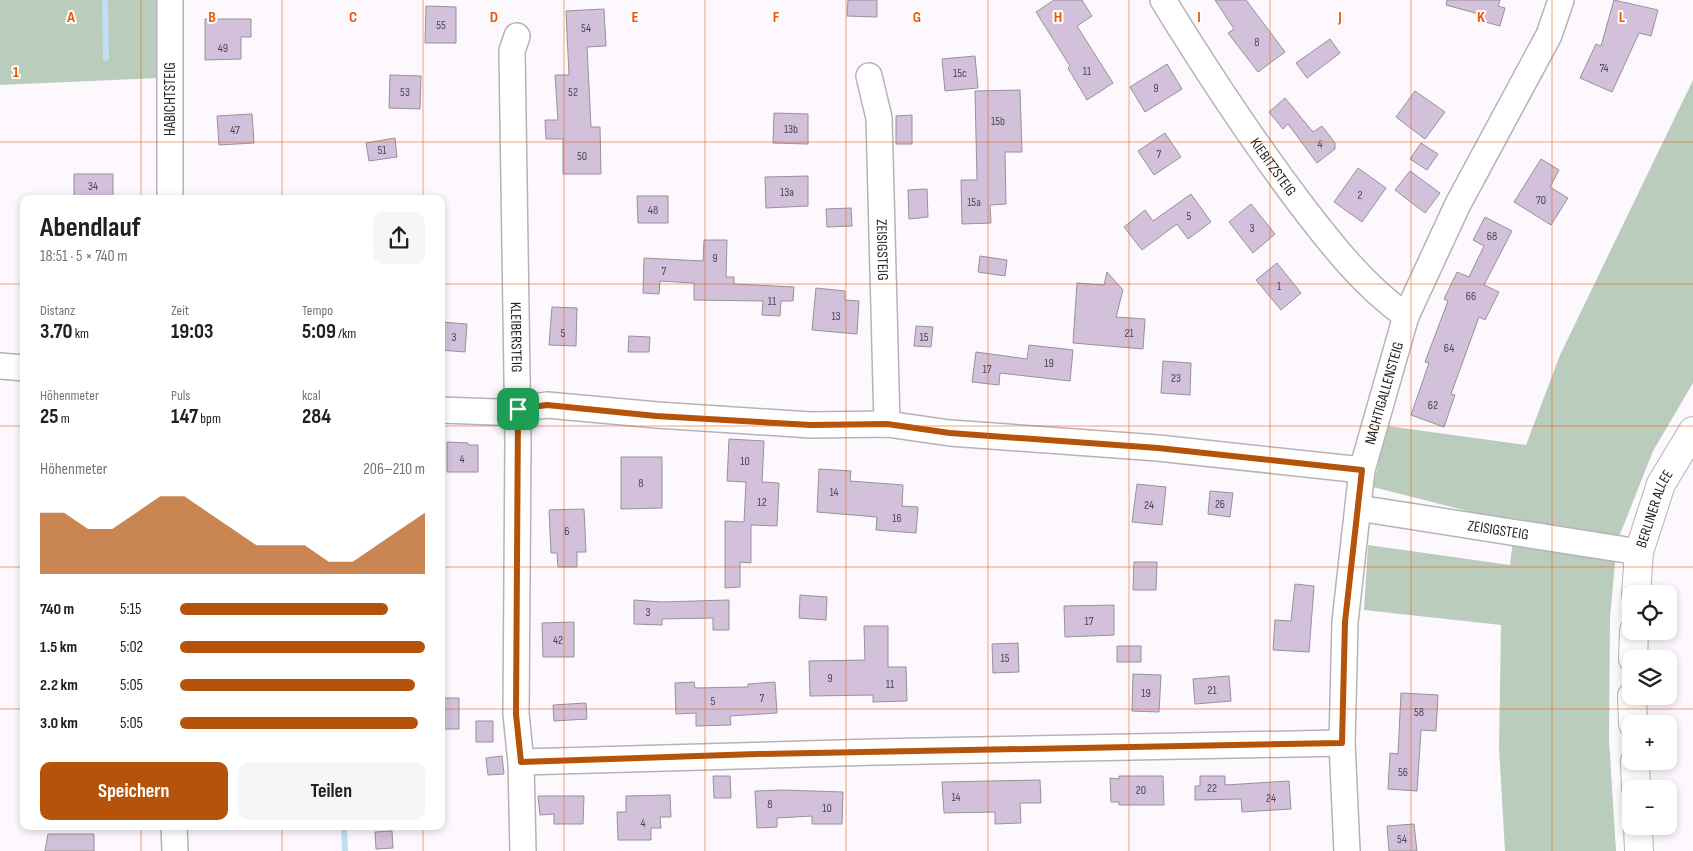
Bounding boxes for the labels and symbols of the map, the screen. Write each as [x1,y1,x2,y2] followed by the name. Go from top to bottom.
[66,8,75,27] text: A
[208,8,216,27] text: B
[349,8,357,27] text: C
[490,8,498,27] text: D
[632,8,639,27] text: E
[773,8,780,27] text: F
[913,8,921,27] text: G
[1054,8,1062,27] text: H
[1197,8,1201,27] text: I
[1337,8,1342,27] text: J
[1477,8,1485,27] text: K
[1619,8,1626,27] text: L
[436,18,446,33] house number: 55
[581,21,591,36] house number: 54
[1254,35,1260,50] house number: 8
[218,41,228,56] house number: 49
[1599,61,1609,76] house number: 74
[161,62,180,136] street label: HABICHTSTEIG
[13,63,20,82] text: 1
[1083,64,1092,79] house number: 11
[953,66,967,81] house number: 15c
[1153,81,1159,96] house number: 9
[400,85,410,100] house number: 53
[568,85,578,100] house number: 52
[991,114,1005,129] house number: 15b
[784,122,798,137] house number: 13b
[230,123,240,138] house number: 47
[1246,134,1301,200] street label: KIEBITZSTEIG
[1317,137,1323,152] house number: 4
[377,143,387,158] house number: 51
[1157,147,1162,162] house number: 7
[577,149,587,164] house number: 50
[88,179,98,194] house number: 34
[780,185,794,200] house number: 13a
[1358,188,1363,203] house number: 2
[1536,193,1546,208] house number: 70
[967,195,981,210] house number: 15a
[648,203,658,218] house number: 48
[1187,209,1192,224] house number: 5
[872,219,893,281] street label: ZEISIGSTEIG
[1249,221,1255,236] house number: 3
[1487,229,1497,244] house number: 68
[712,251,718,266] house number: 9
[662,264,667,279] house number: 7
[1277,279,1282,294] house number: 1
[1466,289,1476,304] house number: 66
[768,294,777,309] house number: 11
[506,302,526,373] street label: KLEIBERSTEIG
[831,309,841,324] house number: 13
[561,326,566,341] house number: 5
[1124,326,1134,341] house number: 21
[451,330,457,345] house number: 3
[919,330,929,345] house number: 15
[1360,340,1408,447] street label: NACHTIGALLENSTEIG
[1444,341,1454,356] house number: 64
[1044,356,1054,371] house number: 19
[983,362,992,377] house number: 17
[1171,371,1181,386] house number: 23
[497,388,539,430] pin
[1428,398,1438,413] house number: 62
[459,452,465,467] house number: 4
[740,454,750,469] house number: 10
[1632,466,1677,550] street label: BERLINER ALLEE
[638,476,644,491] house number: 8
[829,485,839,500] house number: 14
[757,495,767,510] house number: 12
[1215,497,1225,512] house number: 26
[1144,498,1154,513] house number: 24
[892,511,902,526] house number: 16
[1466,516,1530,544] street label: ZEISIGSTEIG
[564,524,570,539] house number: 6
[645,605,651,620] house number: 3
[1085,614,1094,629] house number: 17
[553,633,563,648] house number: 42
[1000,651,1010,666] house number: 15
[827,671,833,686] house number: 9
[886,677,895,692] house number: 11
[1207,683,1217,698] house number: 21
[1141,686,1151,701] house number: 19
[760,691,765,706] house number: 7
[711,694,716,709] house number: 5
[1414,705,1424,720] house number: 58
[1398,765,1408,780] house number: 56
[1207,781,1217,796] house number: 22
[1136,783,1146,798] house number: 20
[951,790,961,805] house number: 14
[1266,791,1276,806] house number: 24
[767,797,773,812] house number: 8
[822,801,832,816] house number: 10
[640,816,646,831] house number: 4
[1397,832,1407,847] house number: 54

